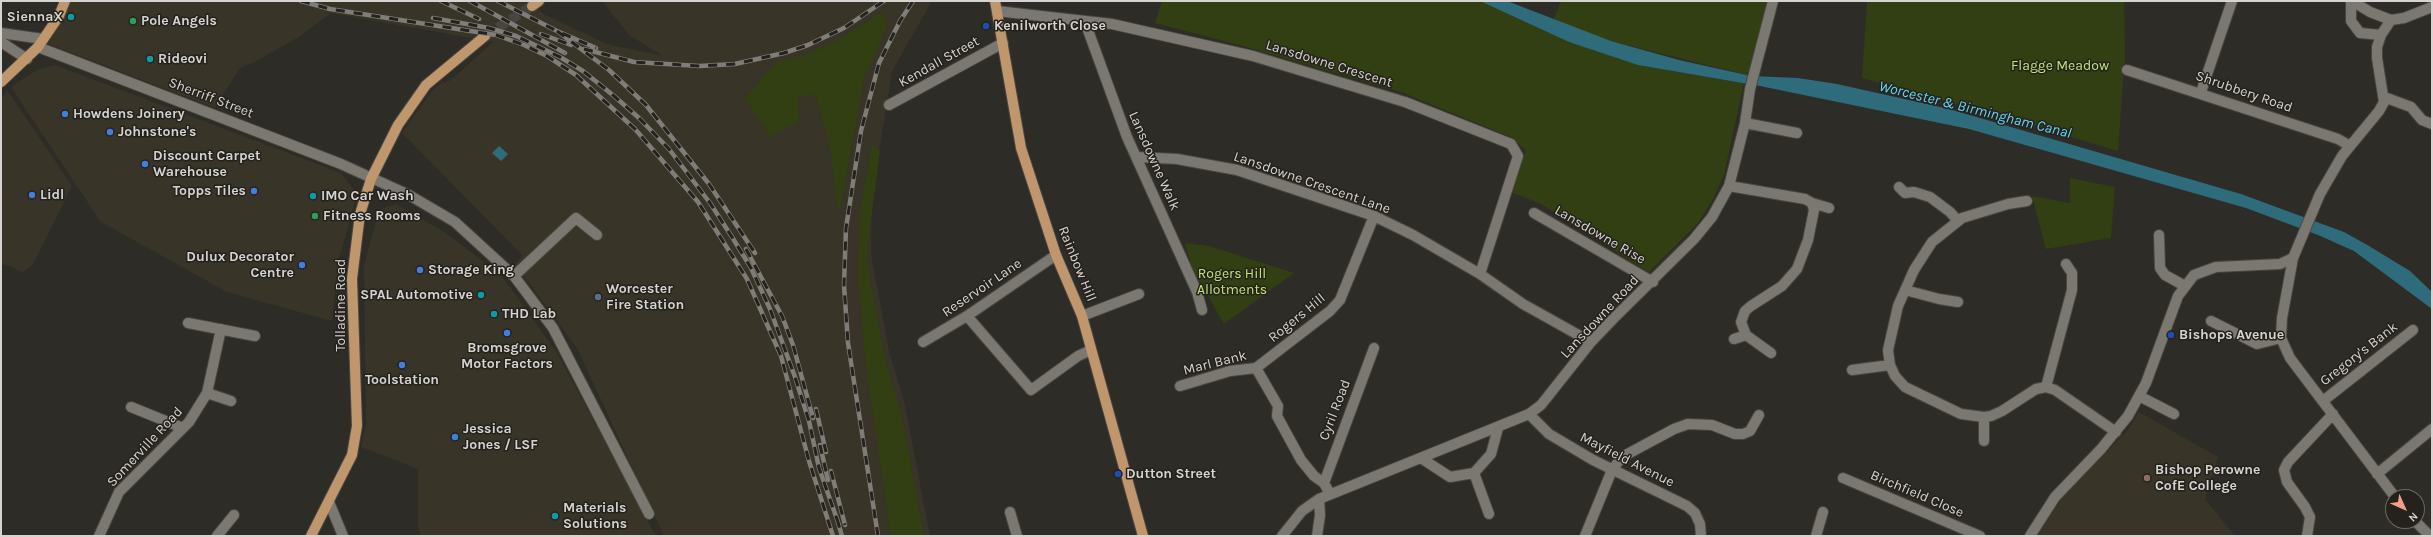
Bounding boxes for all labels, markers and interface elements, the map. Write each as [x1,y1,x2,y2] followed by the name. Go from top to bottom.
[7,9,63,25] place label: SiennaX
[66,12,76,22] marker: SiennaX
[141,13,217,29] place label: Pole Angels
[128,16,138,26] marker: Pole Angels
[994,18,1106,34] place label: Kenilworth Close
[981,21,991,31] marker: Kenilworth Close
[896,33,982,91] street label: Kendall Street
[1264,37,1394,91] street label: Lansdowne Crescent
[158,51,207,67] place label: Rideovi
[145,54,155,64] marker: Rideovi
[2011,58,2109,74] park label: Flagge Meadow
[2193,68,2295,116] street label: Shrubbery Road
[166,74,256,122] street label: Sherriff Street
[1877,77,2073,143] water label: Worcester & Birmingham Canal
[73,106,184,122] place label: Howdens Joinery
[60,109,70,119] marker: Howdens Joinery
[1125,109,1183,213] street label: Lansdowne Walk
[118,124,196,140] place label: Johnstone's
[105,127,115,137] marker: Johnstone's
[153,148,261,180] place label: Discount Carpet Warehouse
[1231,148,1393,218] street label: Lansdowne Crescent Lane
[140,159,150,169] marker: Discount Carpet Warehouse
[173,183,246,199] place label: Topps Tiles
[249,186,259,196] marker: Topps Tiles
[40,187,64,203] place label: Lidl
[321,188,414,204] place label: IMO Car Wash
[27,190,37,200] marker: Lidl
[308,191,318,201] marker: IMO Car Wash
[1551,202,1649,268] street label: Lansdowne Rise
[323,208,421,224] place label: Fitness Rooms
[310,211,320,221] marker: Fitness Rooms
[1054,224,1100,304] street label: Rainbow Hill
[186,249,294,282] place label: Dulux Decorator Centre
[939,255,1025,321] street label: Reservoir Lane
[333,259,349,351] street label: Tolladine Road
[297,260,307,270] marker: Dulux Decorator Centre
[428,262,514,278] place label: Storage King
[415,265,425,275] marker: Storage King
[1197,266,1267,298] park label: Rogers Hill Allotments
[1557,272,1643,362] street label: Lansdowne Road
[606,281,684,314] place label: Worcester Fire Station
[360,287,473,303] place label: SPAL Automotive
[476,290,486,300] marker: SPAL Automotive
[1265,290,1329,346] street label: Rogers Hill
[593,292,603,302] marker: Worcester Fire Station
[502,306,556,322] place label: THD Lab
[489,309,499,319] marker: THD Lab
[2317,319,2401,389] street label: Gregory's Bank
[2179,327,2284,343] place label: Bishops Avenue
[502,328,512,338] marker: Bromsgrove Motor Factors
[2166,330,2176,340] marker: Bishops Avenue
[461,340,553,372] place label: Bromsgrove Motor Factors
[1182,347,1248,379] street label: Marl Bank
[397,360,407,370] marker: Toolstation
[365,372,439,388] place label: Toolstation
[1316,377,1354,443] street label: Cyril Road
[104,404,186,490] street label: Somerville Road
[463,421,538,454] place label: Jessica Jones / LSF
[1577,429,1677,491] street label: Mayfield Avenue
[450,432,460,442] marker: Jessica Jones / LSF
[2155,462,2260,494] place label: Bishop Perowne CofE College
[1126,466,1216,482] place label: Dutton Street
[1868,467,1966,521] street label: Birchfield Close
[1113,469,1123,479] marker: Dutton Street
[2142,473,2152,483] marker: Bishop Perowne CofE College
[2385,489,2425,529] north arrow
[563,500,627,532] place label: Materials Solutions
[2406,510,2421,525] text: N
[550,511,560,521] marker: Materials Solutions

